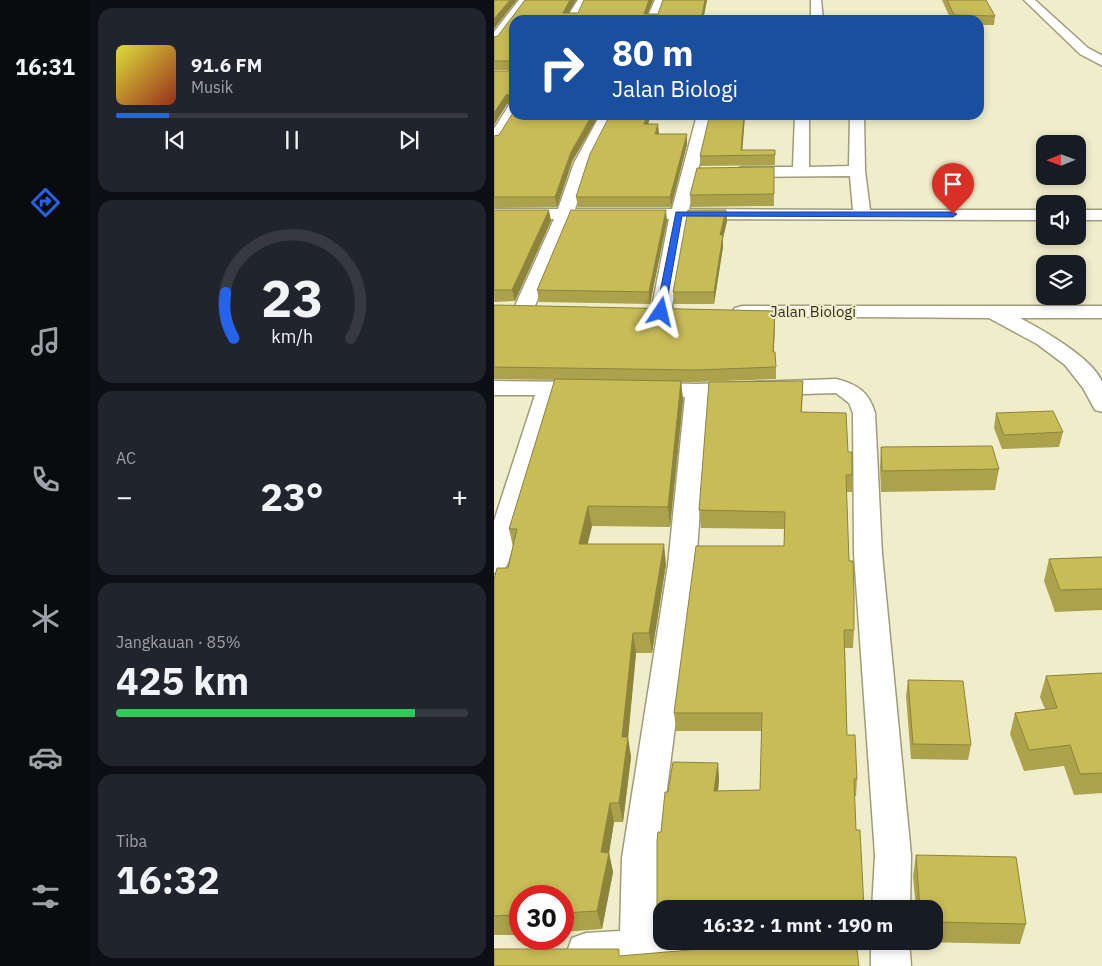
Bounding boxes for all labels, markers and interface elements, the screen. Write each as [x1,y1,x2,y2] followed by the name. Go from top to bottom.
[612,30,694,76] text: 80 m
[529,35,594,100] icon: right
[15,52,75,81] text: 16:31
[191,53,262,77] text: 91.6 FM
[612,74,738,103] text: Jalan Biologi
[191,77,233,97] text: Musik
[161,126,189,154] icon: previous
[278,126,306,154] icon: pause
[395,126,423,154] icon: next
[1036,135,1086,185] north arrow
[1036,135,1086,305] map controls
[932,163,974,214] pin
[939,170,967,198] icon: arrive
[28,185,63,220] icon: directions
[1036,195,1086,245] button: sound
[1036,255,1086,305] button: layers
[261,264,323,331] text: 23
[634,285,686,337] position arrow
[770,302,856,321] street label: Jalan Biologi
[28,324,63,359] icon: music
[271,325,313,348] text: km/h
[116,448,136,468] text: AC
[28,462,63,497] icon: phone
[260,472,324,521] text: 23°
[116,478,133,515] text: −
[451,478,468,515] text: +
[28,601,63,636] icon: climate
[116,632,241,652] text: Jangkauan · 85%
[116,656,249,705] text: 425 km
[28,740,63,775] icon: car
[116,831,147,851] text: Tiba
[116,855,220,904] text: 16:32
[28,879,63,914] icon: filters
[509,885,574,950] speed limit sign: 30
[703,913,893,937] text: 16:32 · 1 mnt · 190 m

